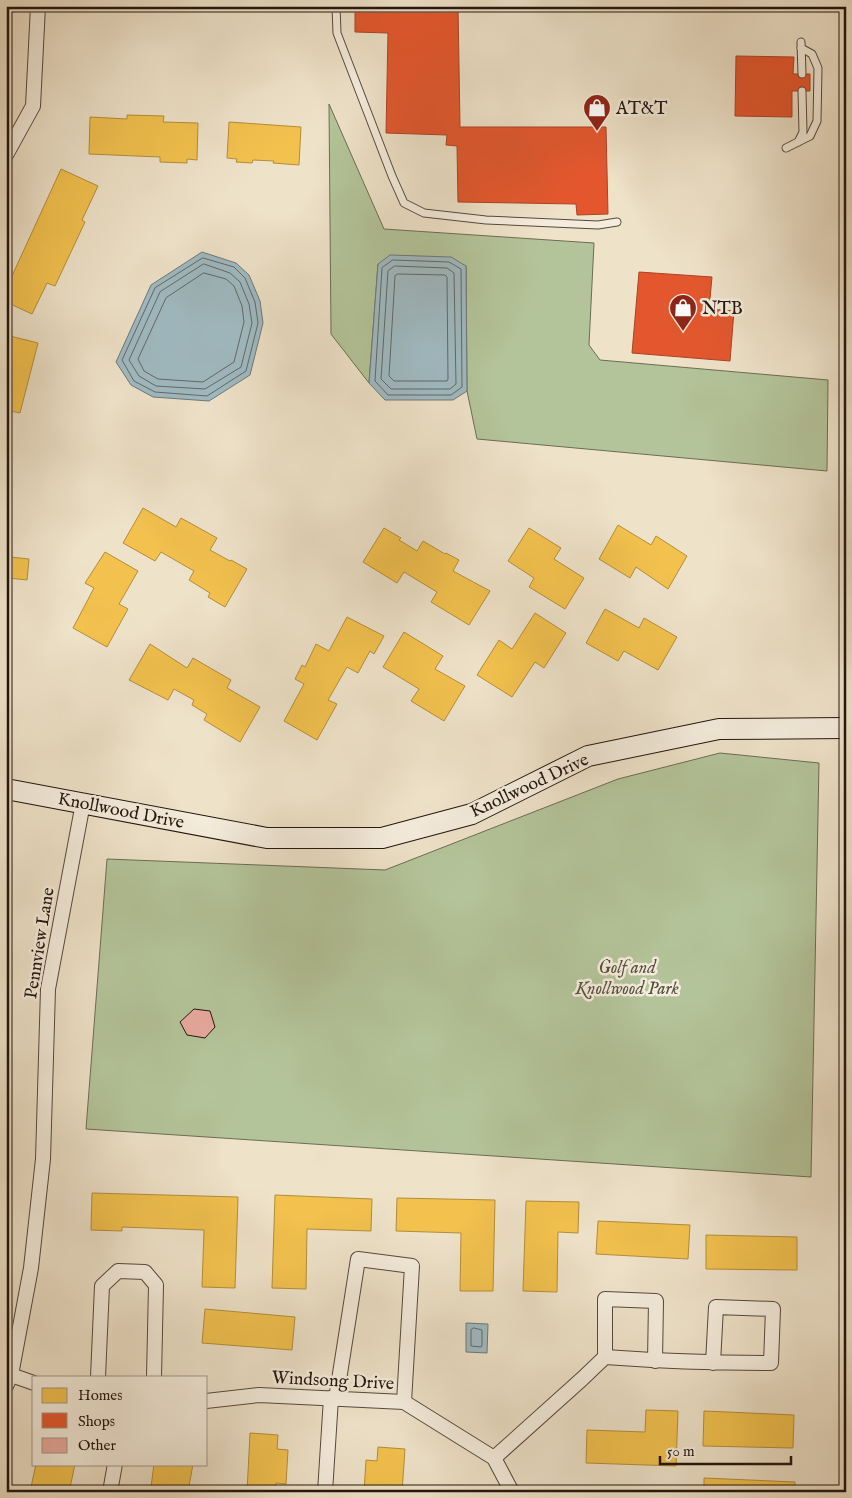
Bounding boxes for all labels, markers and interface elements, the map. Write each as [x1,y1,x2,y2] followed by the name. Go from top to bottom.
[582,93,612,132] shop icon: AT&T
[615,98,667,121] place label: AT&T
[668,293,698,332] shop icon: NTB
[702,298,743,321] place label: NTB
[467,749,593,824] street label: Knollwood Drive
[56,788,186,835] street label: Knollwood Drive
[20,886,61,1001] street label: Pennview Lane
[574,957,679,1001] park label: Golf and Knollwood Park
[271,1367,395,1396] street label: Windsong Drive
[32,1376,208,1466] legend
[78,1386,122,1405] text: Homes
[78,1412,115,1431] text: Shops
[660,1433,791,1465] scale bar
[78,1436,116,1455] text: Other
[667,1442,695,1461] text: 50 m

